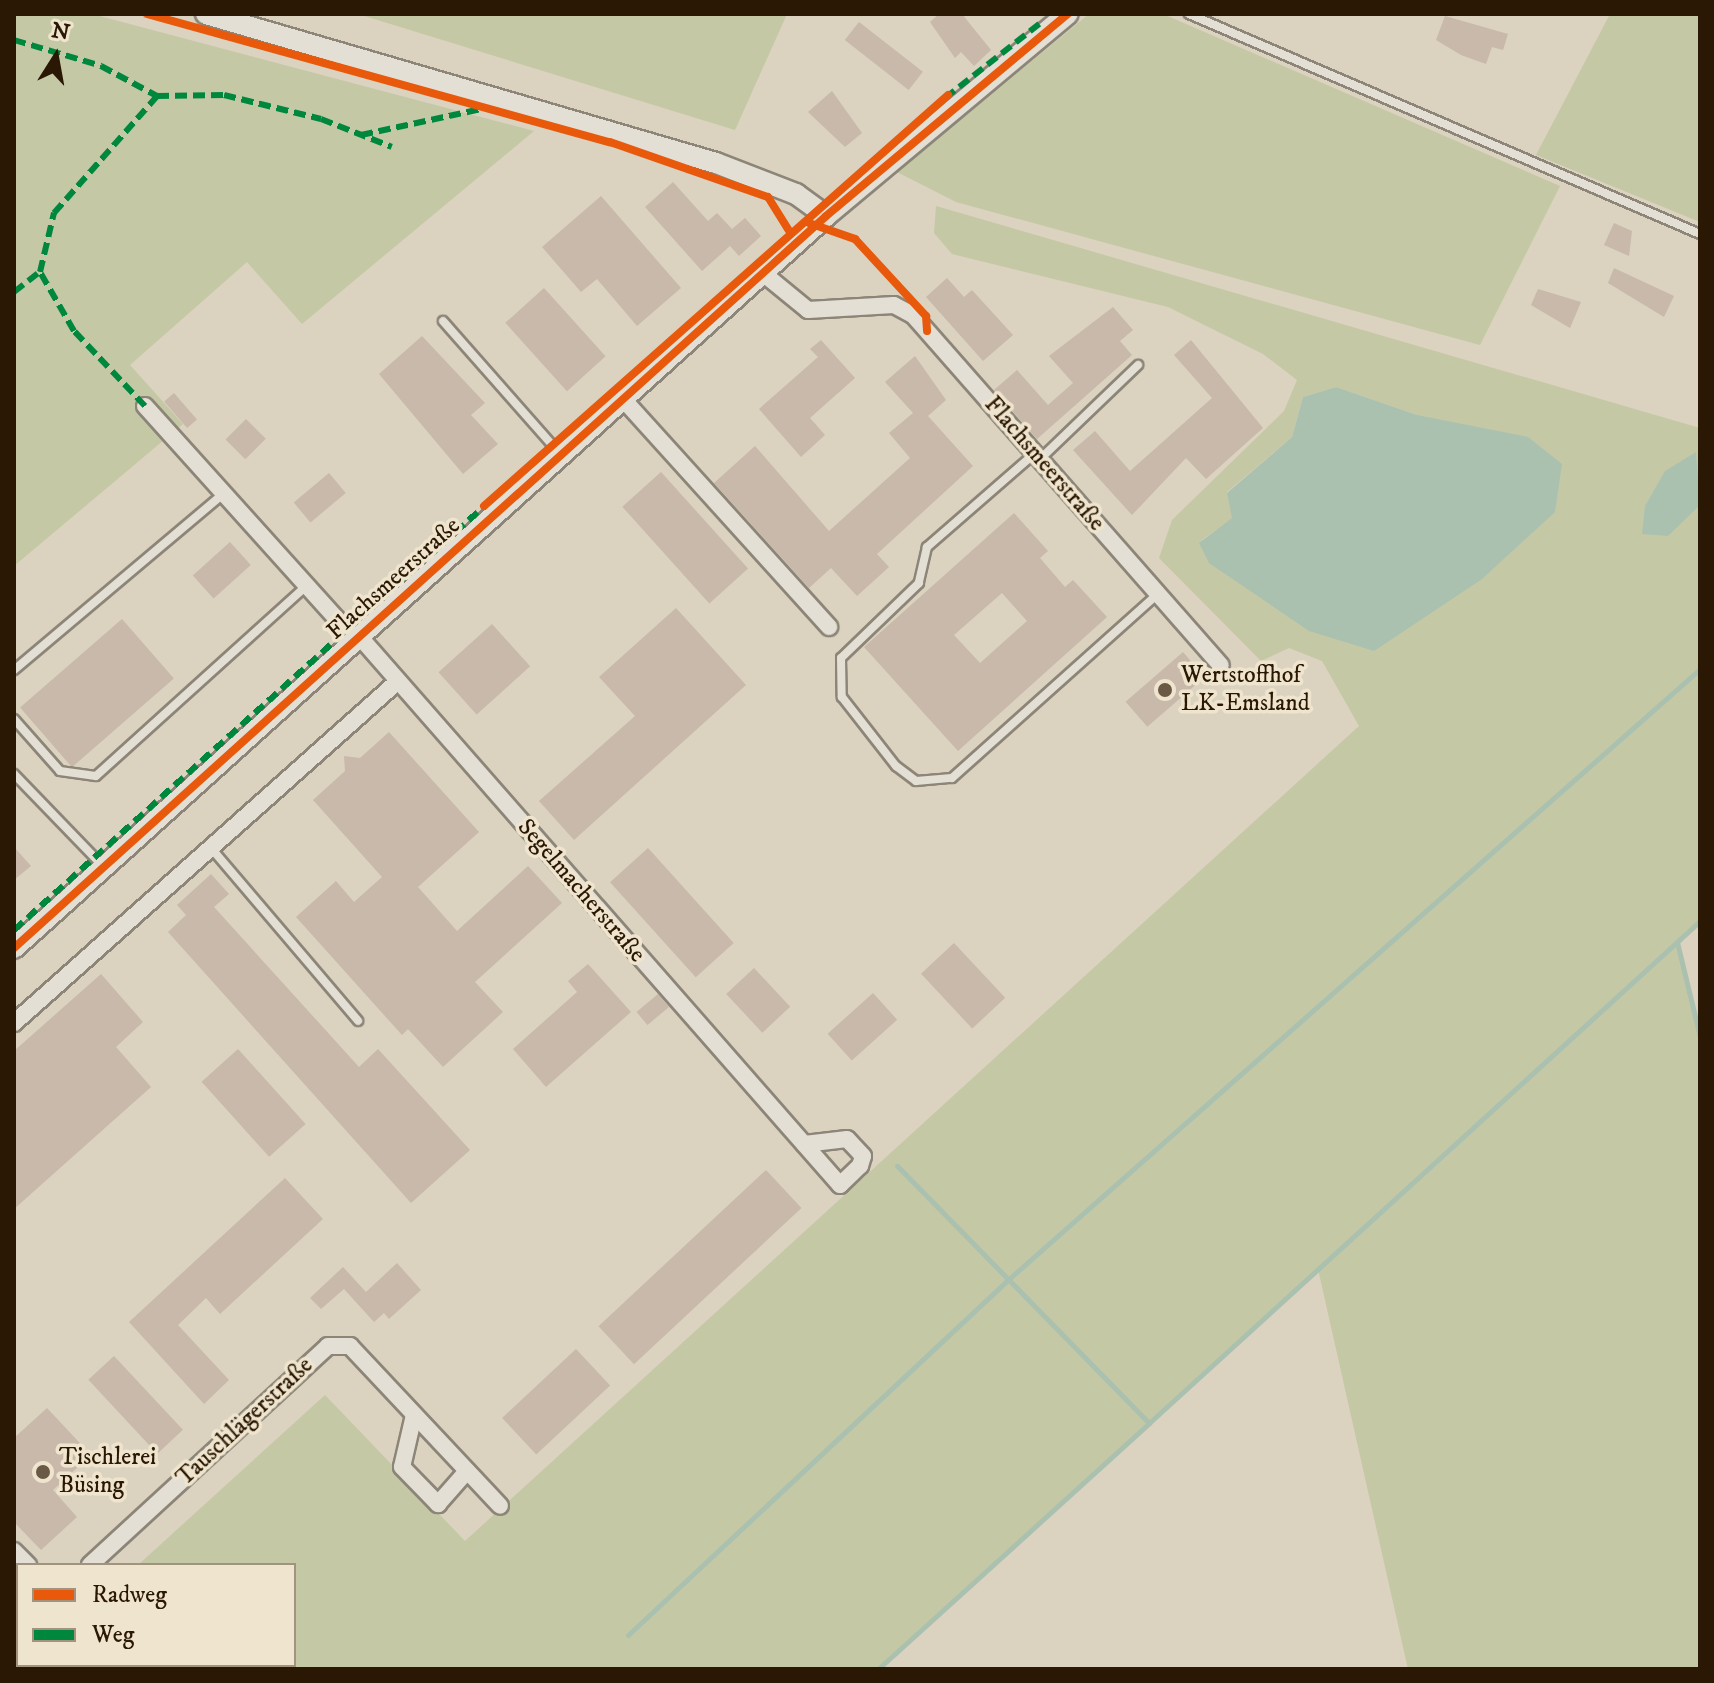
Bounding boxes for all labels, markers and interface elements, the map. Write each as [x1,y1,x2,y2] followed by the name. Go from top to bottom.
[16,16,96,96] north arrow
[49,17,72,47] text: N
[978,391,1110,537] street label: Flachsmeerstraße
[322,512,466,646] street label: Flachsmeerstraße
[1181,662,1310,718] place label: Wertstoffhof LK-Emsland
[1156,681,1174,699] marker: Wertstoffhof LK-Emsland
[511,813,651,969] street label: Segelmacherstraße
[171,1351,319,1493] street label: Tauschlägerstraße
[59,1444,156,1500] place label: Tischlerei Büsing
[34,1463,52,1481] marker: Tischlerei Büsing
[16,1563,296,1667] legend
[92,1580,167,1610] text: Radweg
[92,1620,134,1650] text: Weg

